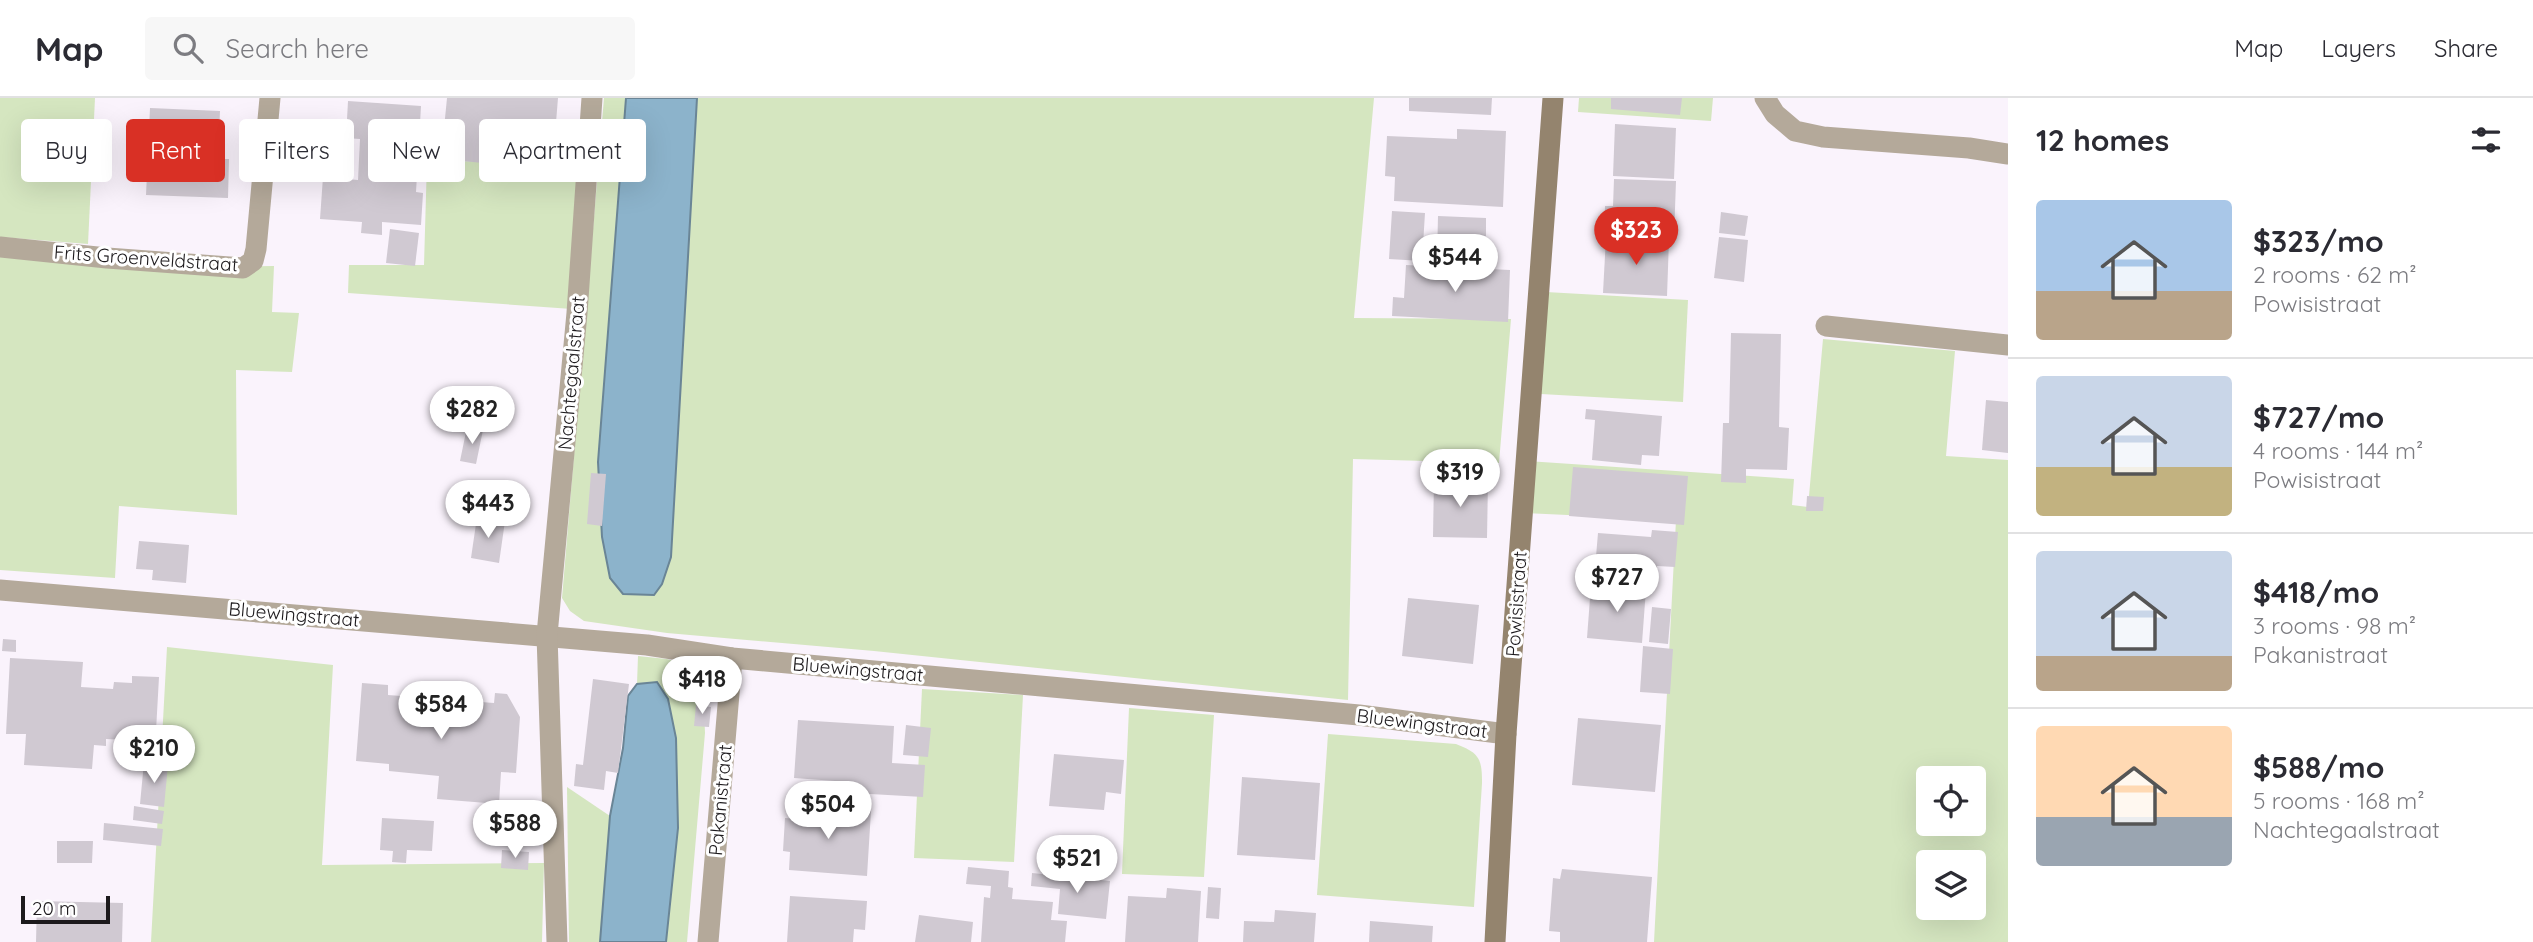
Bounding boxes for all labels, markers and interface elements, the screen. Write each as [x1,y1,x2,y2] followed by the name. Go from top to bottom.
[145,17,635,80] search box
[35,28,103,69] text: Map
[169,29,207,67] icon: search
[225,32,369,65] text: Search here
[2234,33,2283,63] text: Map
[2321,33,2396,63] text: Layers
[2434,33,2498,63] text: Share
[21,119,112,182] chip: Buy
[126,119,225,182] chip: Rent
[239,119,354,182] chip: Filters
[368,119,465,182] chip: New
[479,119,646,182] chip: Apartment
[2036,121,2169,159] text: 12 homes
[2467,121,2505,159] icon: filters
[1595,208,1677,267] pin: $323
[1610,215,1662,244] text: $323
[2253,222,2384,260] text: $323/mo
[2092,228,2176,312] icon: home
[1414,234,1496,294] pin: $544
[53,240,239,276] street label: Frits Groenveldstraat
[1428,242,1482,271] text: $544
[2253,260,2417,289] text: 2 rooms · 62 m²
[2253,289,2381,318] text: Powisistraat
[552,295,590,451] street label: Nachtegaalstraat
[431,386,513,446] pin: $282
[446,394,498,423] text: $282
[2253,398,2384,436] text: $727/mo
[2092,404,2176,488] icon: home
[2253,436,2423,465] text: 4 rooms · 144 m²
[1419,450,1501,509] pin: $319
[1436,457,1484,486] text: $319
[2253,465,2381,494] text: Powisistraat
[447,480,529,540] pin: $443
[461,488,515,517] text: $443
[1500,550,1532,658] street label: Powisistraat
[1576,554,1658,614] pin: $727
[1591,562,1643,591] text: $727
[2253,573,2379,611] text: $418/mo
[2092,579,2176,663] icon: home
[228,596,360,632] street label: Bluewingstraat
[2253,611,2416,640] text: 3 rooms · 98 m²
[2253,640,2388,669] text: Pakanistraat
[792,651,924,687] street label: Bluewingstraat
[661,656,743,716] pin: $418
[678,664,726,693] text: $418
[400,682,482,741] pin: $584
[414,689,468,718] text: $584
[1355,703,1489,743] street label: Bluewingstraat
[113,726,195,785] pin: $210
[129,733,179,762] text: $210
[703,743,737,857] street label: Pakanistraat
[2253,748,2385,786] text: $588/mo
[2092,754,2176,838] icon: home
[1916,766,1986,920] map controls
[1916,766,1986,836] button: locate
[787,782,869,841] pin: $504
[2253,786,2425,815] text: 5 rooms · 168 m²
[801,789,855,818] text: $504
[474,800,556,860] pin: $588
[489,808,541,837] text: $588
[2253,815,2440,844] text: Nachtegaalstraat
[1036,836,1118,895] pin: $521
[1052,843,1102,872] text: $521
[1916,850,1986,920] button: layers
[21,893,110,925] scale bar
[32,896,76,920] text: 20 m

